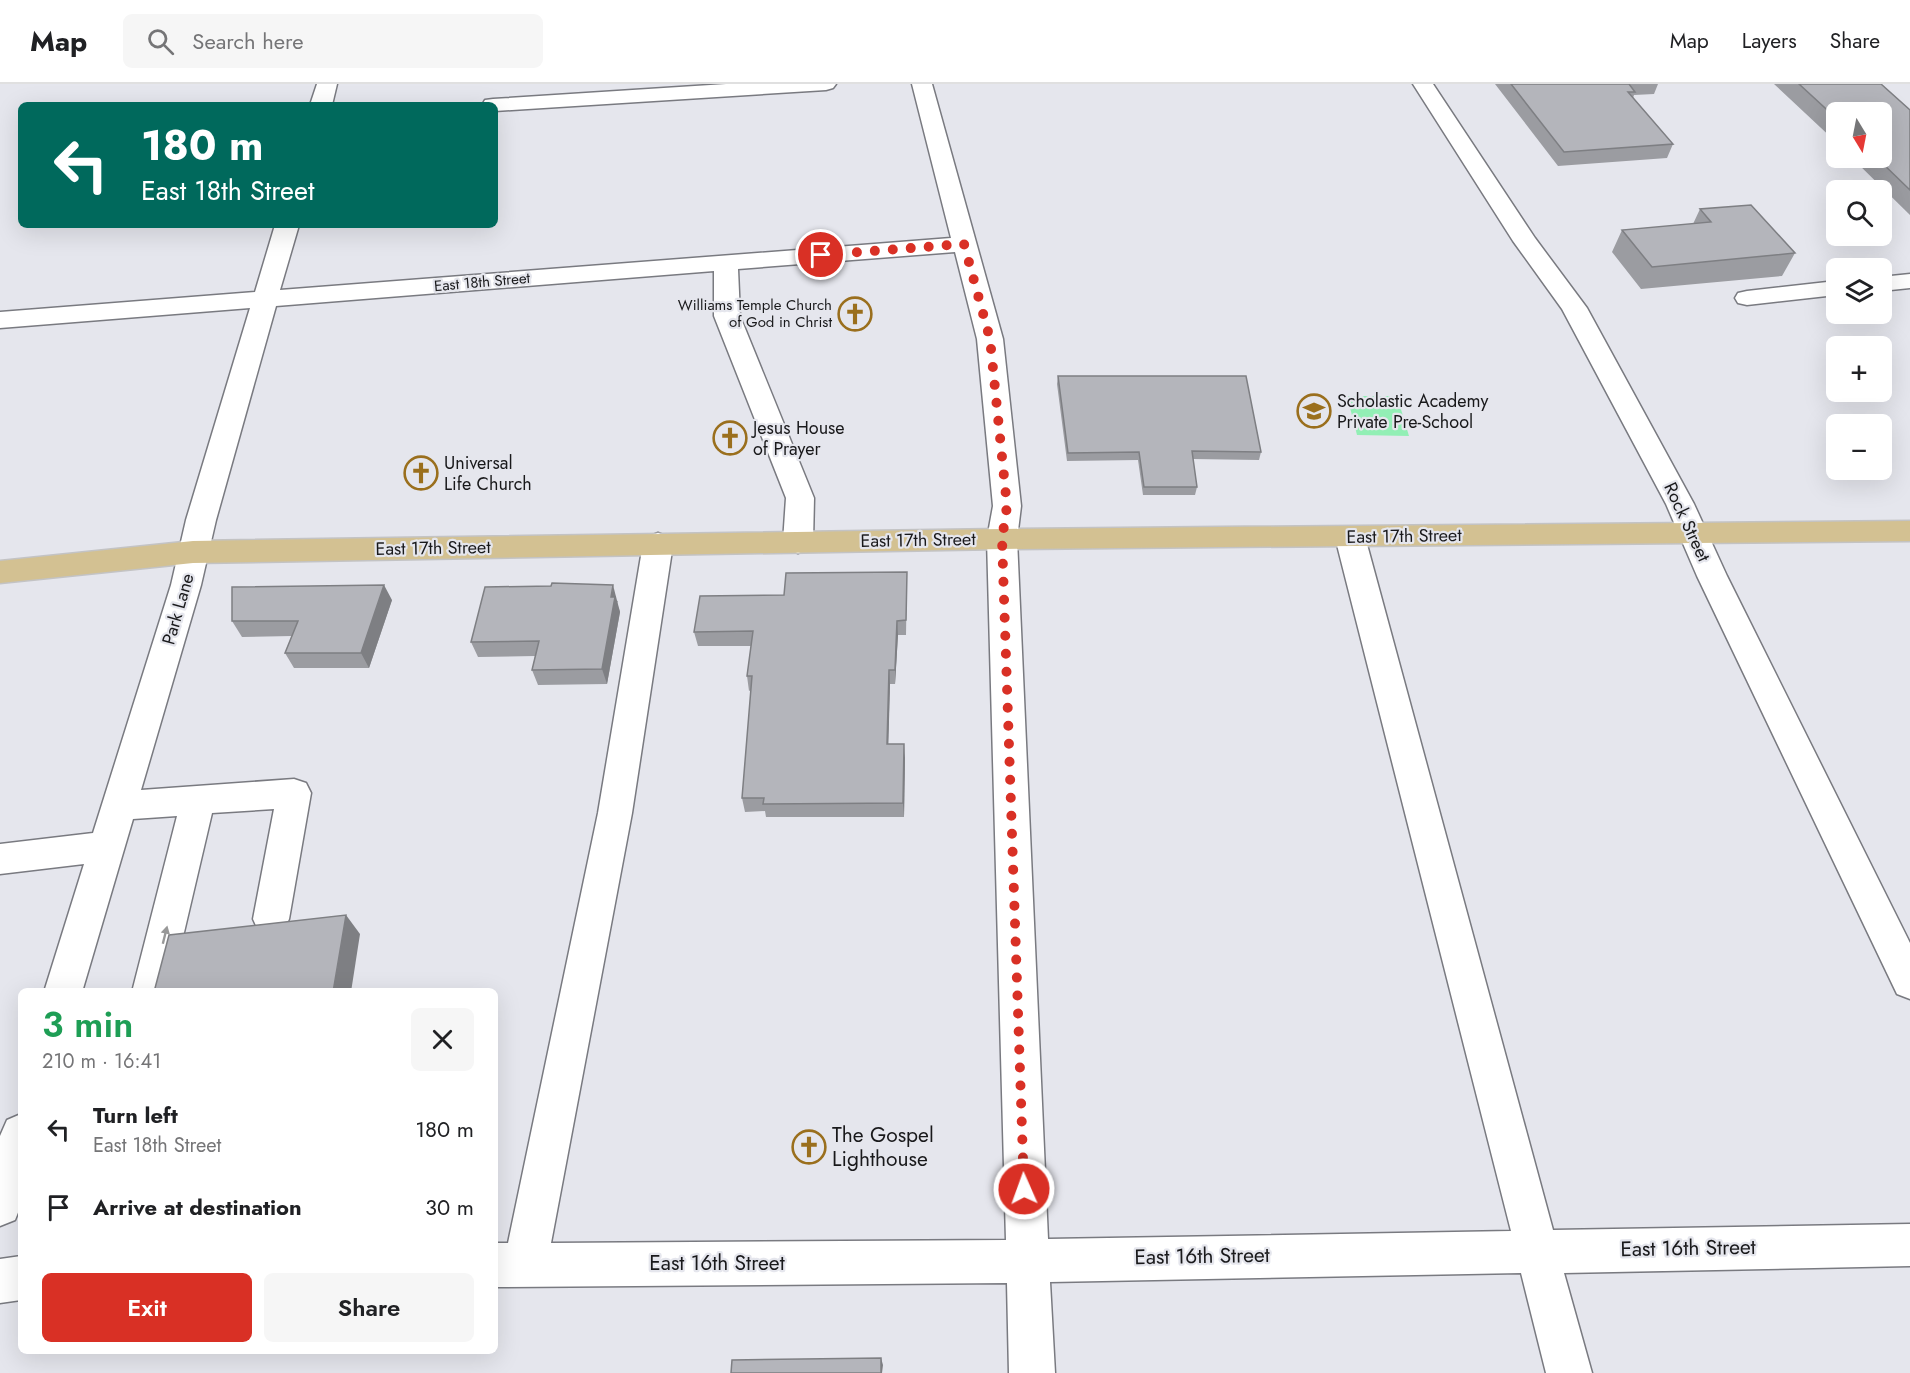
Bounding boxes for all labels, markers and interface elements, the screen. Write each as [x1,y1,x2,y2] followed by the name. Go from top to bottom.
[123,14,543,68] search box
[30,21,87,62] text: Map
[144,25,177,58] icon: search
[192,25,304,57] text: Search here
[1670,26,1709,56] text: Map
[1742,26,1797,56] text: Layers
[1830,26,1880,56] text: Share
[1826,102,1892,168] north arrow
[1826,102,1892,480] map controls
[141,115,264,176] text: 180 m
[42,126,120,204] icon: left
[141,171,314,210] text: East 18th Street
[1826,180,1892,246] button: search
[795,229,846,280] pin
[804,238,837,271] icon: arrive
[1826,258,1892,324] button: layers
[433,267,531,297] street label: East 18th Street
[678,294,832,333] place label: Williams Temple Church of God in Christ
[837,296,873,332] church icon: Williams Temple Church of God in Christ
[1826,336,1892,402] button: +
[1337,388,1488,435] place label: Scholastic Academy Private Pre-School
[1296,393,1332,429] school or university icon: Scholastic Academy Private Pre-School
[1826,414,1892,480] button: −
[751,415,845,462] place label: Jesus House of Prayer
[712,420,748,456] church icon: Jesus House of Prayer
[444,450,532,497] place label: Universal Life Church
[403,455,439,491] church icon: Universal Life Church
[1657,478,1717,567] street label: Rock Street
[1346,522,1462,550] street label: East 17th Street
[860,526,976,554] street label: East 17th Street
[375,534,491,562] street label: East 17th Street
[155,570,201,648] street label: Park Lane
[160,925,170,944] one-way arrow
[42,998,133,1050] text: 3 min
[411,1008,474,1071] button: close
[42,1047,161,1076] text: 210 m · 16:41
[93,1099,178,1131] text: Turn left
[42,1113,75,1146] icon: left
[415,1113,474,1145] text: 180 m
[832,1120,934,1174] place label: The Gospel Lighthouse
[791,1129,827,1165] church icon: The Gospel Lighthouse
[93,1131,221,1160] text: East 18th Street
[992,1157,1056,1221] position arrow
[42,1191,75,1224] icon: arrive
[93,1191,302,1223] text: Arrive at destination
[425,1191,474,1223] text: 30 m
[1620,1232,1756,1264] street label: East 16th Street
[1134,1240,1270,1272] street label: East 16th Street
[649,1248,785,1278] street label: East 16th Street
[42,1273,252,1342] button: Exit
[264,1273,474,1342] button: Share

